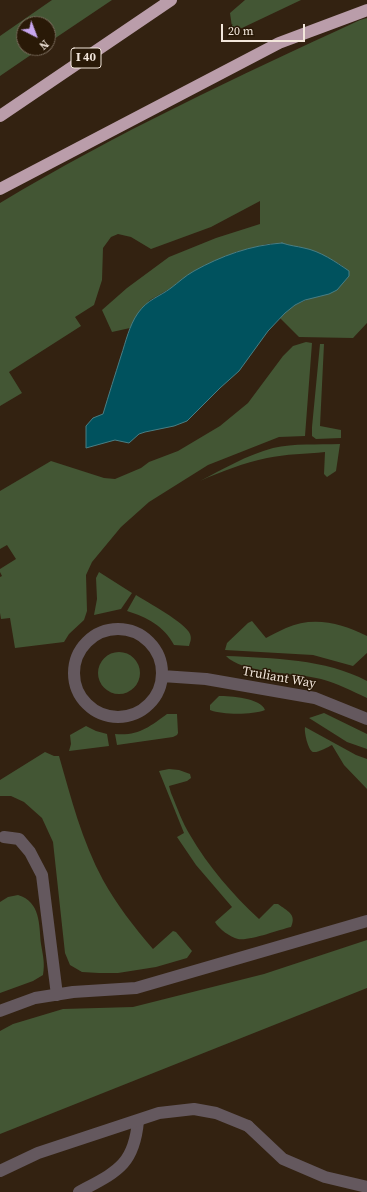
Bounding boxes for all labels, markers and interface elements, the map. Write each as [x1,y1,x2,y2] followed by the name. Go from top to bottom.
[16,16,56,56] north arrow
[223,16,307,42] scale bar
[228,23,254,39] text: 20 m
[36,36,52,53] text: N
[71,48,101,68] road number: I 40
[241,664,317,692] street label: Truliant Way

